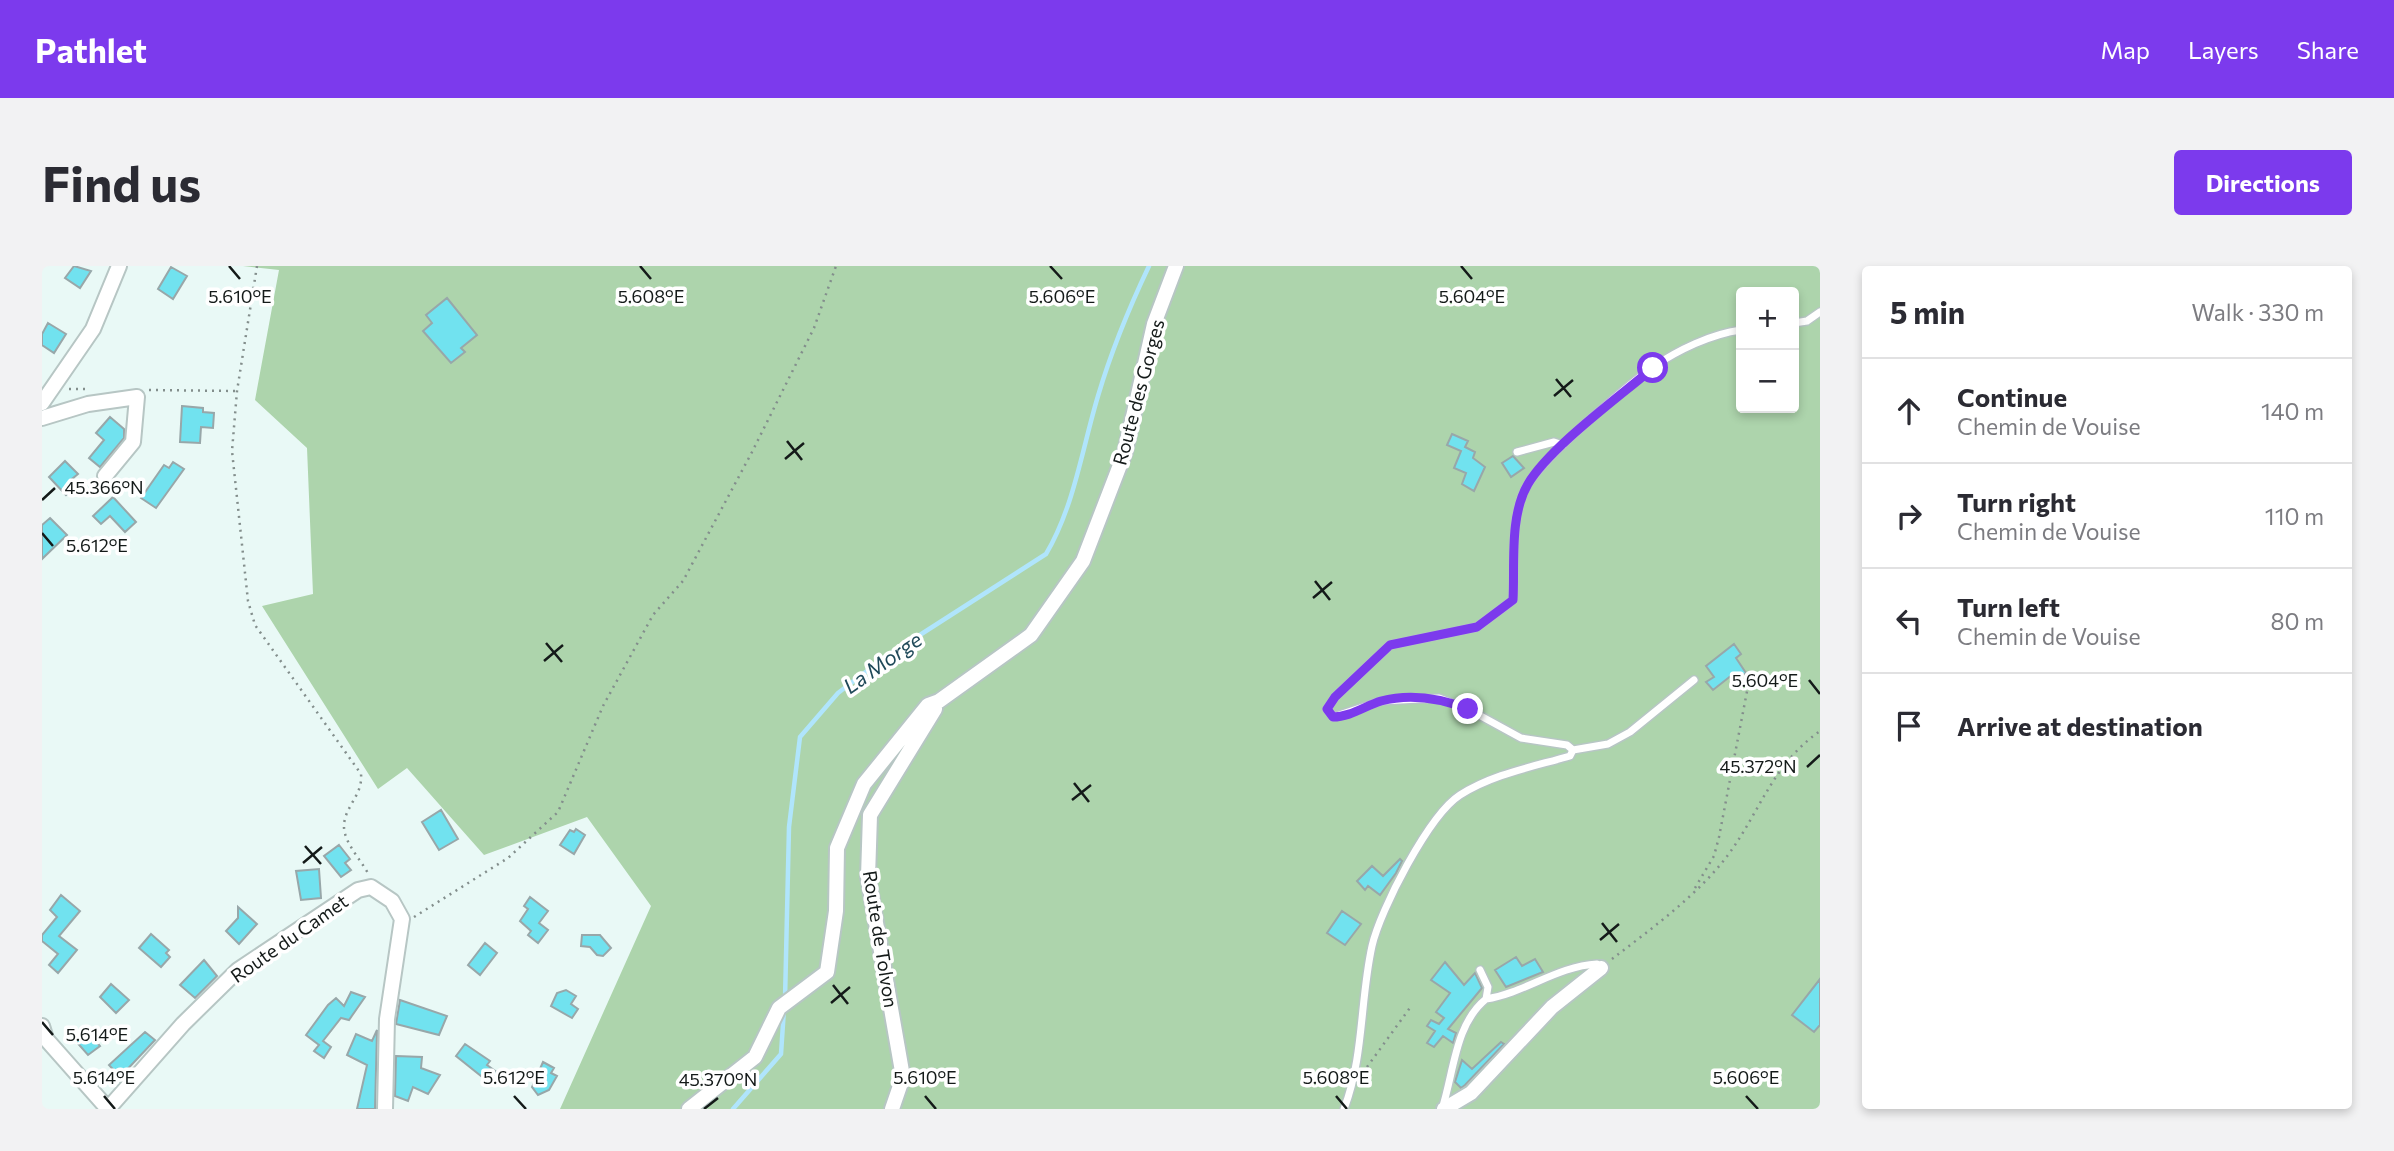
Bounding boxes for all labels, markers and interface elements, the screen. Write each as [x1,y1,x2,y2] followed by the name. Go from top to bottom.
[35,29,147,70] text: Pathlet
[2101,35,2150,64] text: Map
[2188,35,2259,64] text: Layers
[2297,35,2359,64] text: Share
[2174,150,2352,215] button: Directions
[42,152,201,212] text: Find us
[208,285,272,307] text: 5.610°E
[618,285,684,307] text: 5.608°E
[1029,285,1095,307] text: 5.606°E
[1439,285,1505,307] text: 5.604°E
[1736,287,1799,413] map controls
[1736,287,1799,350] button: +
[1890,293,1965,330] text: 5 min
[2192,298,2324,326] text: Walk · 330 m
[1107,316,1169,468] street label: Route des Gorges
[1736,350,1799,413] button: −
[1637,352,1668,383] route start
[1957,381,2067,412] text: Continue
[1890,392,1928,430] icon: ahead
[2261,397,2324,425] text: 140 m
[1957,412,2141,440] text: Chemin de Vouise
[64,476,144,498] text: 45.366°N
[1957,486,2076,517] text: Turn right
[1890,497,1928,535] icon: right
[2265,502,2324,530] text: 110 m
[1957,517,2141,545] text: Chemin de Vouise
[66,534,128,556] text: 5.612°E
[1957,591,2060,622] text: Turn left
[1890,602,1928,640] icon: left
[2271,607,2324,635] text: 80 m
[1957,622,2141,650] text: Chemin de Vouise
[838,626,926,698] water label: La Morge
[1732,669,1798,691] text: 5.604°E
[1452,693,1483,724] route end
[1890,707,1928,745] icon: arrive
[1957,710,2203,741] text: Arrive at destination
[1720,755,1796,777] text: 45.372°N
[859,869,903,1009] street label: Route de Tolvon
[226,889,352,987] street label: Route du Camet
[66,1023,128,1045] text: 5.614°E
[73,1066,135,1088] text: 5.614°E
[483,1066,545,1088] text: 5.612°E
[893,1066,957,1088] text: 5.610°E
[1303,1066,1369,1088] text: 5.608°E
[1713,1066,1779,1088] text: 5.606°E
[679,1068,757,1090] text: 45.370°N

